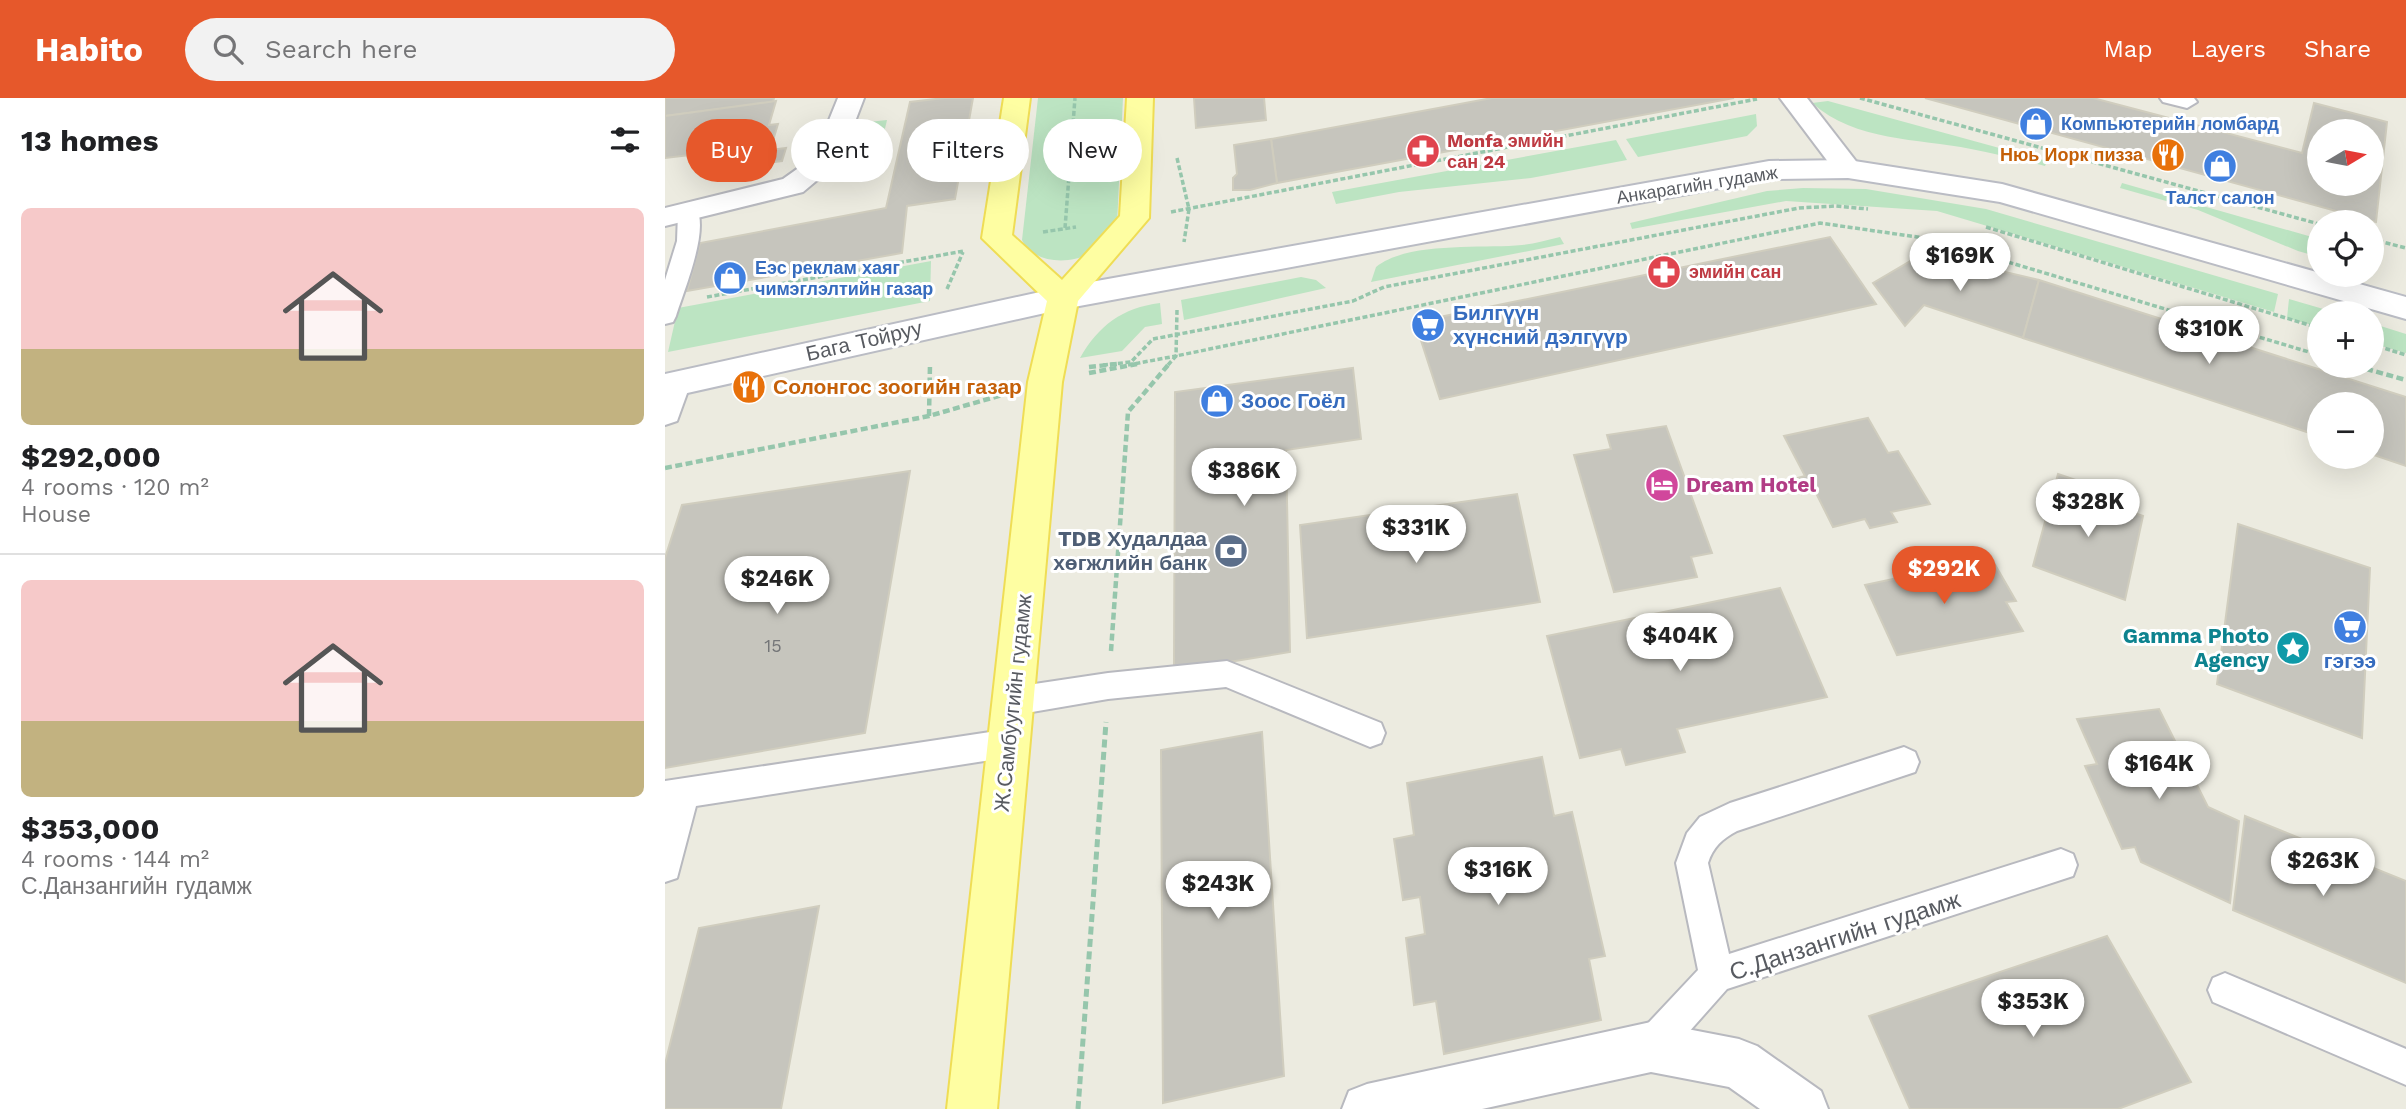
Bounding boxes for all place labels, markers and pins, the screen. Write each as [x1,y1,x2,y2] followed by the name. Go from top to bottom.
[2017,105,2055,143] shop icon: Компьютерийн ломбард
[2061,113,2280,134] place label: Компьютерийн ломбард
[1447,130,1564,172] place label: Monfa эмийн сан 24
[1404,132,1442,170] pharmacy icon: Monfa эмийн сан 24
[2149,136,2187,174] restaurant icon: Нюь Иорк пизза
[2000,144,2144,165] place label: Нюь Иорк пизза
[2201,147,2239,185] shop icon: Талст салон
[2165,187,2275,208] place label: Талст салон
[1911,234,2009,293] pin: $169K
[1645,253,1683,291] pharmacy icon: эмийн сан
[755,257,933,299] place label: Еэс реклам хаяг чимэглэлтийн газар
[711,259,749,297] shop icon: Еэс реклам хаяг чимэглэлтийн газар
[1689,261,1781,282] place label: эмийн сан
[1453,300,1628,349] place label: Билгүүн хүнсний дэлгүүр
[1409,306,1447,344] supermarket icon: Билгүүн хүнсний дэлгүүр
[2160,306,2258,366] pin: $310K
[730,368,768,406] restaurant icon: Солонгос зоогийн газар
[773,374,1022,399] place label: Солонгос зоогийн газар
[1198,382,1236,420] shop icon: Зоос Гоёл
[1241,388,1346,413] place label: Зоос Гоёл
[1195,448,1293,508] pin: $386K
[1643,466,1681,504] hotel icon: Dream Hotel
[1686,472,1816,497] place label: Dream Hotel
[2039,480,2137,539] pin: $328K
[1367,505,1465,565] pin: $331K
[1053,526,1207,575] place label: TDB Худалдаа хөгжлийн банк
[1212,532,1250,570] bank icon: TDB Худалдаа хөгжлийн банк
[1895,546,1993,606] pin: $292K
[728,556,826,616] pin: $246K
[2331,608,2369,646] supermarket icon: гэгээ
[1631,614,1729,673] pin: $404K
[2123,623,2269,672] place label: Gamma Photo Agency
[2274,629,2312,667] place icon: Gamma Photo Agency
[2324,648,2376,673] place label: гэгээ
[2110,742,2208,801] pin: $164K
[2274,838,2372,898] pin: $263K
[1449,848,1547,907] pin: $316K
[1169,862,1267,921] pin: $243K
[1984,979,2082,1039] pin: $353K

